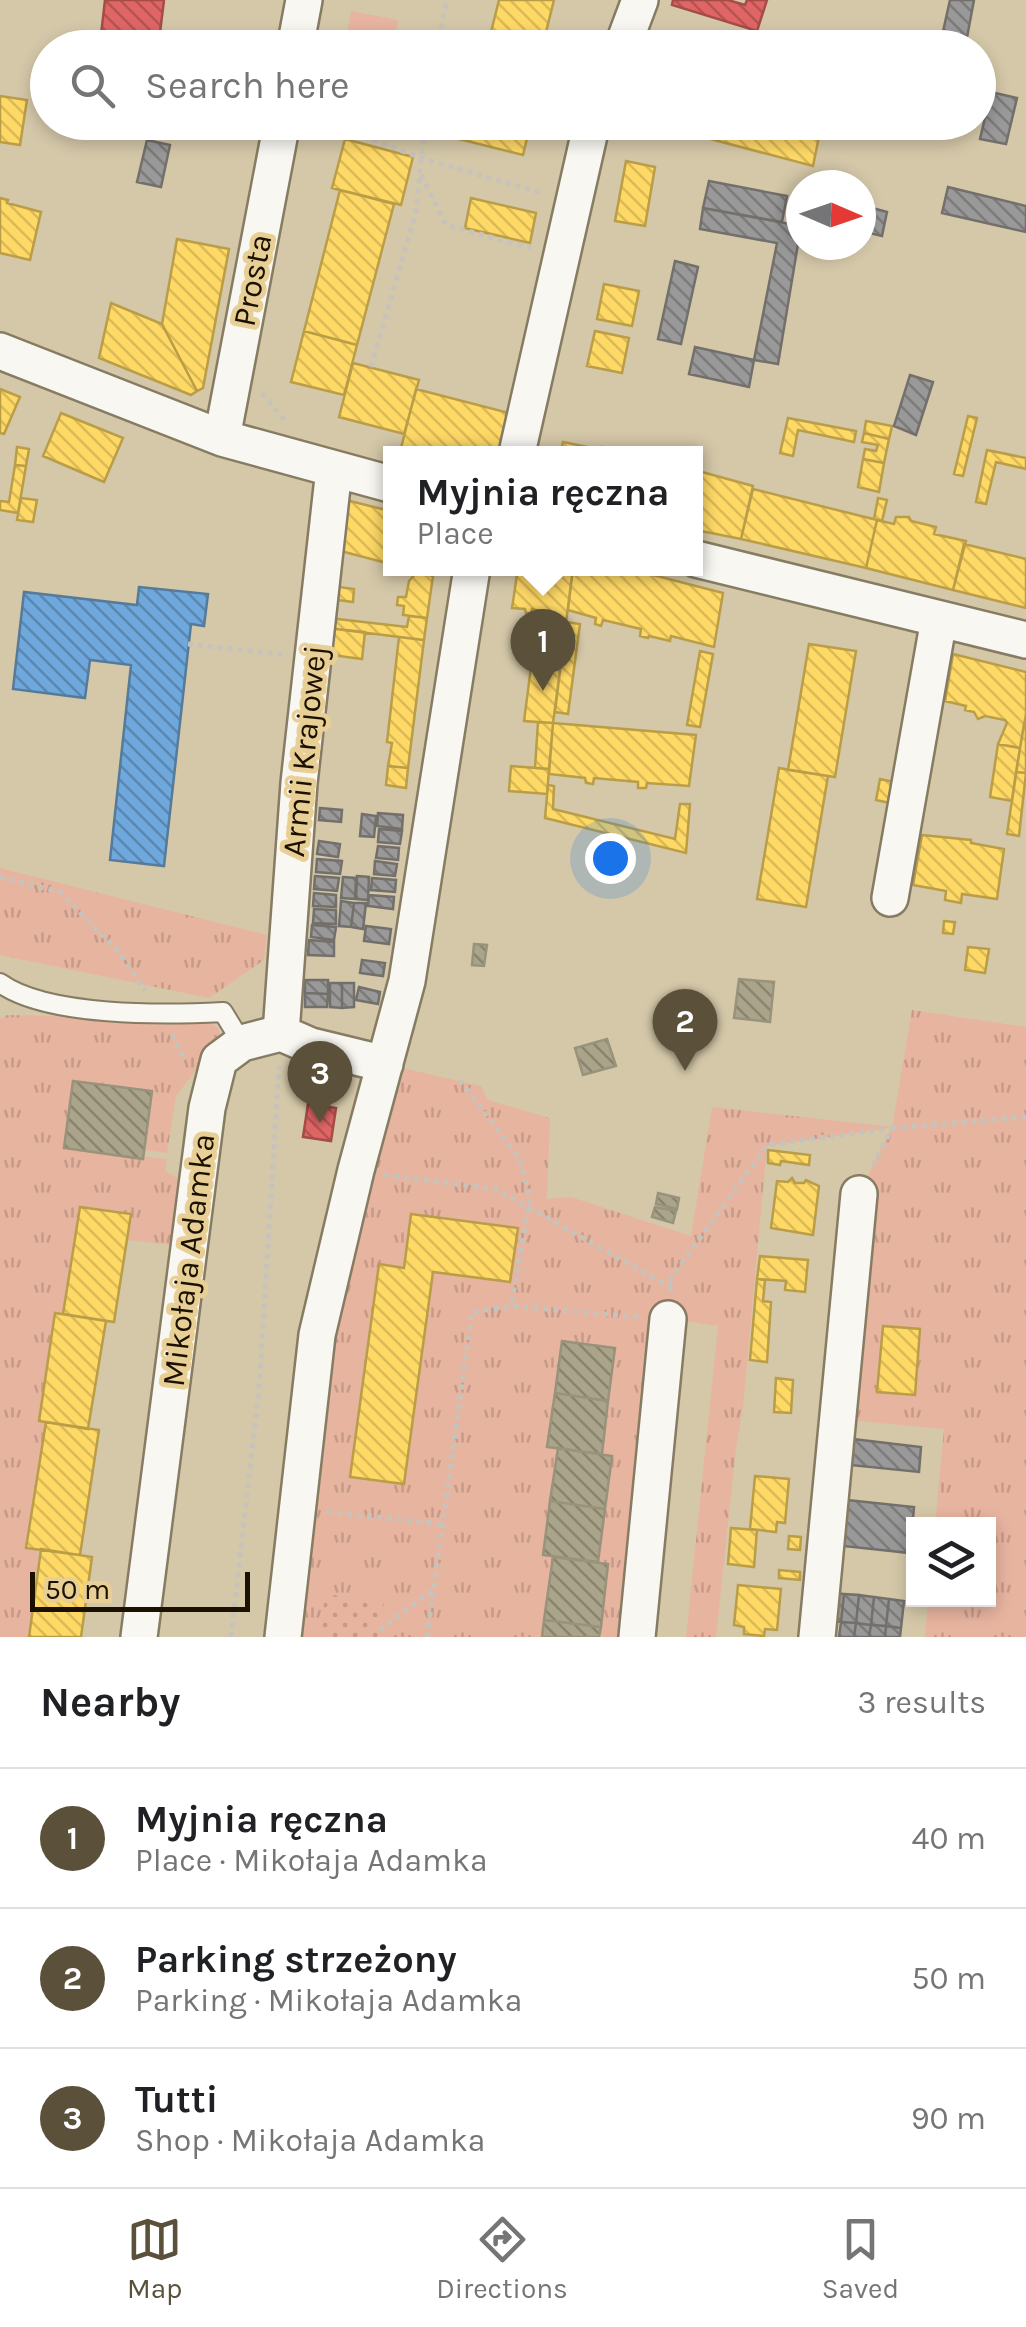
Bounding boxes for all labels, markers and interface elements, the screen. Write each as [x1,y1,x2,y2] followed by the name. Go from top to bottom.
[30,30,996,140] search box
[65,58,120,113] icon: search
[145,63,349,108] text: Search here
[786,170,876,260] north arrow
[225,231,280,329] street label: Prosta
[383,446,703,576] popup
[417,470,669,515] text: Myjnia ręczna
[417,515,494,552] text: Place
[510,608,576,691] pin: 1
[275,644,334,859] street label: Armii Krajowej
[585,833,636,884] your location
[652,988,718,1071] pin: 2
[288,1040,352,1123] pin: 3
[155,1131,222,1389] street label: Mikołaja Adamka
[906,1517,996,1607] map controls
[906,1517,996,1607] button: layers
[30,1567,250,1612] scale bar
[45,1573,110,1606] text: 50 m
[40,1677,180,1727] text: Nearby
[858,1684,986,1721] text: 3 results
[135,1797,388,1842] text: Myjnia ręczna
[67,1820,78,1857] text: 1
[912,1820,986,1857] text: 40 m
[135,1842,488,1879] text: Place · Mikołaja Adamka
[135,1937,457,1982] text: Parking strzeżony
[63,1960,82,1997] text: 2
[911,1960,986,1997] text: 50 m
[135,1982,522,2019] text: Parking · Mikołaja Adamka
[135,2077,218,2122] text: Tutti
[63,2100,82,2137] text: 3
[911,2100,986,2137] text: 90 m
[135,2122,485,2159] text: Shop · Mikołaja Adamka
[127,2212,182,2305] tab: Map
[436,2212,568,2305] tab: Directions
[822,2212,899,2305] tab: Saved

